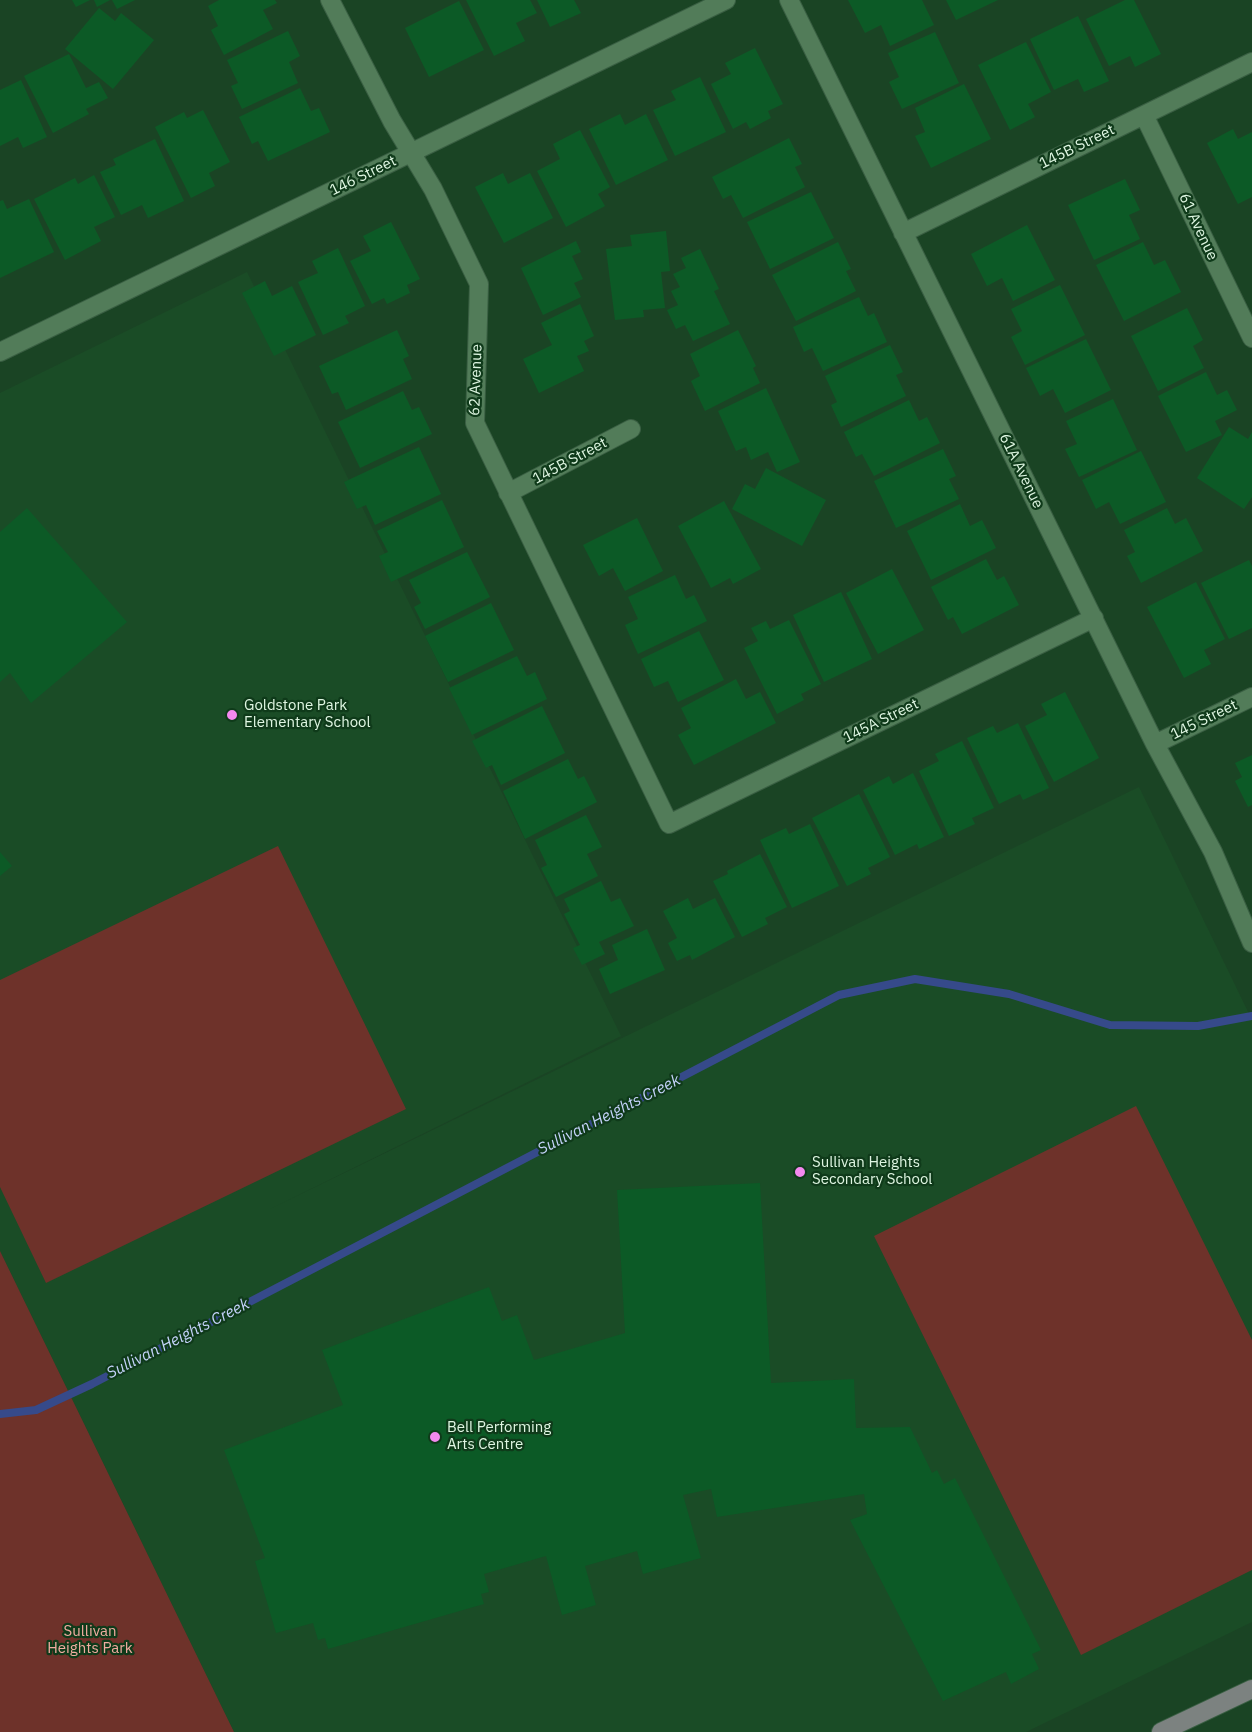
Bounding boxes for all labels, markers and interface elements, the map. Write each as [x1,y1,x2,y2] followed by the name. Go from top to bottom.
[1036,121,1118,173] street label: 145B Street
[327,152,399,200] street label: 146 Street
[1175,191,1221,263] street label: 61 Avenue
[466,344,486,416] street label: 62 Avenue
[995,431,1047,511] street label: 61A Avenue
[530,434,610,488] street label: 145B Street
[841,695,921,747] street label: 145A Street
[1168,696,1240,744] street label: 145 Street
[244,697,371,732] place label: Goldstone Park Elementary School
[225,708,239,722] marker: Goldstone Park Elementary School
[534,1071,684,1159] water label: Sullivan Heights Creek
[812,1154,932,1189] place label: Sullivan Heights Secondary School
[793,1165,807,1179] marker: Sullivan Heights Secondary School
[103,1295,253,1383] water label: Sullivan Heights Creek
[447,1419,551,1454] place label: Bell Performing Arts Centre
[428,1430,442,1444] marker: Bell Performing Arts Centre
[47,1623,133,1658] park label: Sullivan Heights Park

